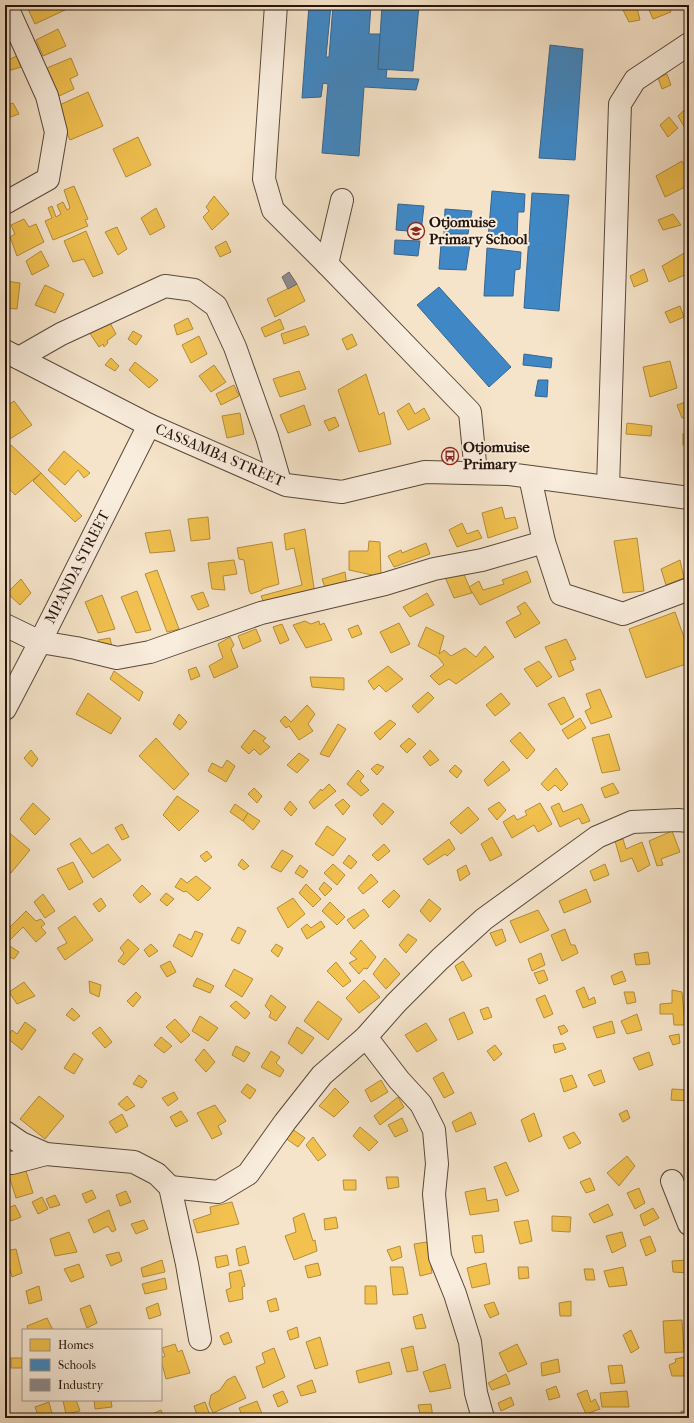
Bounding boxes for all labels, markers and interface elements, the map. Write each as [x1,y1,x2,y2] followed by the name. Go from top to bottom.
[429,213,529,248] place label: Otjomuise Primary School
[406,221,426,241] school or university icon: Otjomuise Primary School
[153,420,288,491] street label: CASSAMBA STREET
[463,438,530,473] place label: Otjomuise Primary
[440,446,460,466] bus stop icon: Otjomuise Primary
[41,507,114,627] street label: MPANDA STREET
[22,1329,162,1401] legend
[58,1338,94,1352] text: Homes
[58,1358,97,1372] text: Schools
[58,1378,104,1392] text: Industry

